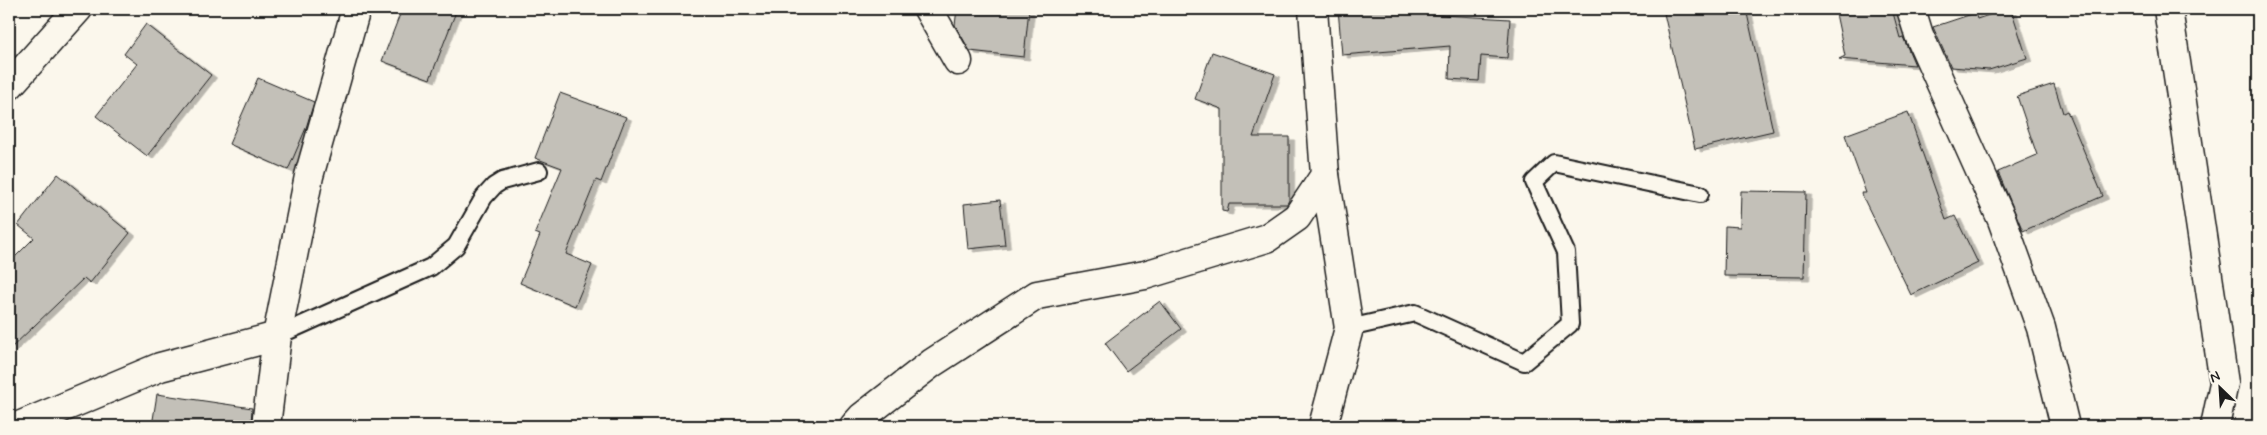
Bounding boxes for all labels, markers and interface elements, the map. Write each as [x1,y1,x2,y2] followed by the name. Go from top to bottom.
[2194,362,2244,412] north arrow
[2207,367,2223,387] text: N

